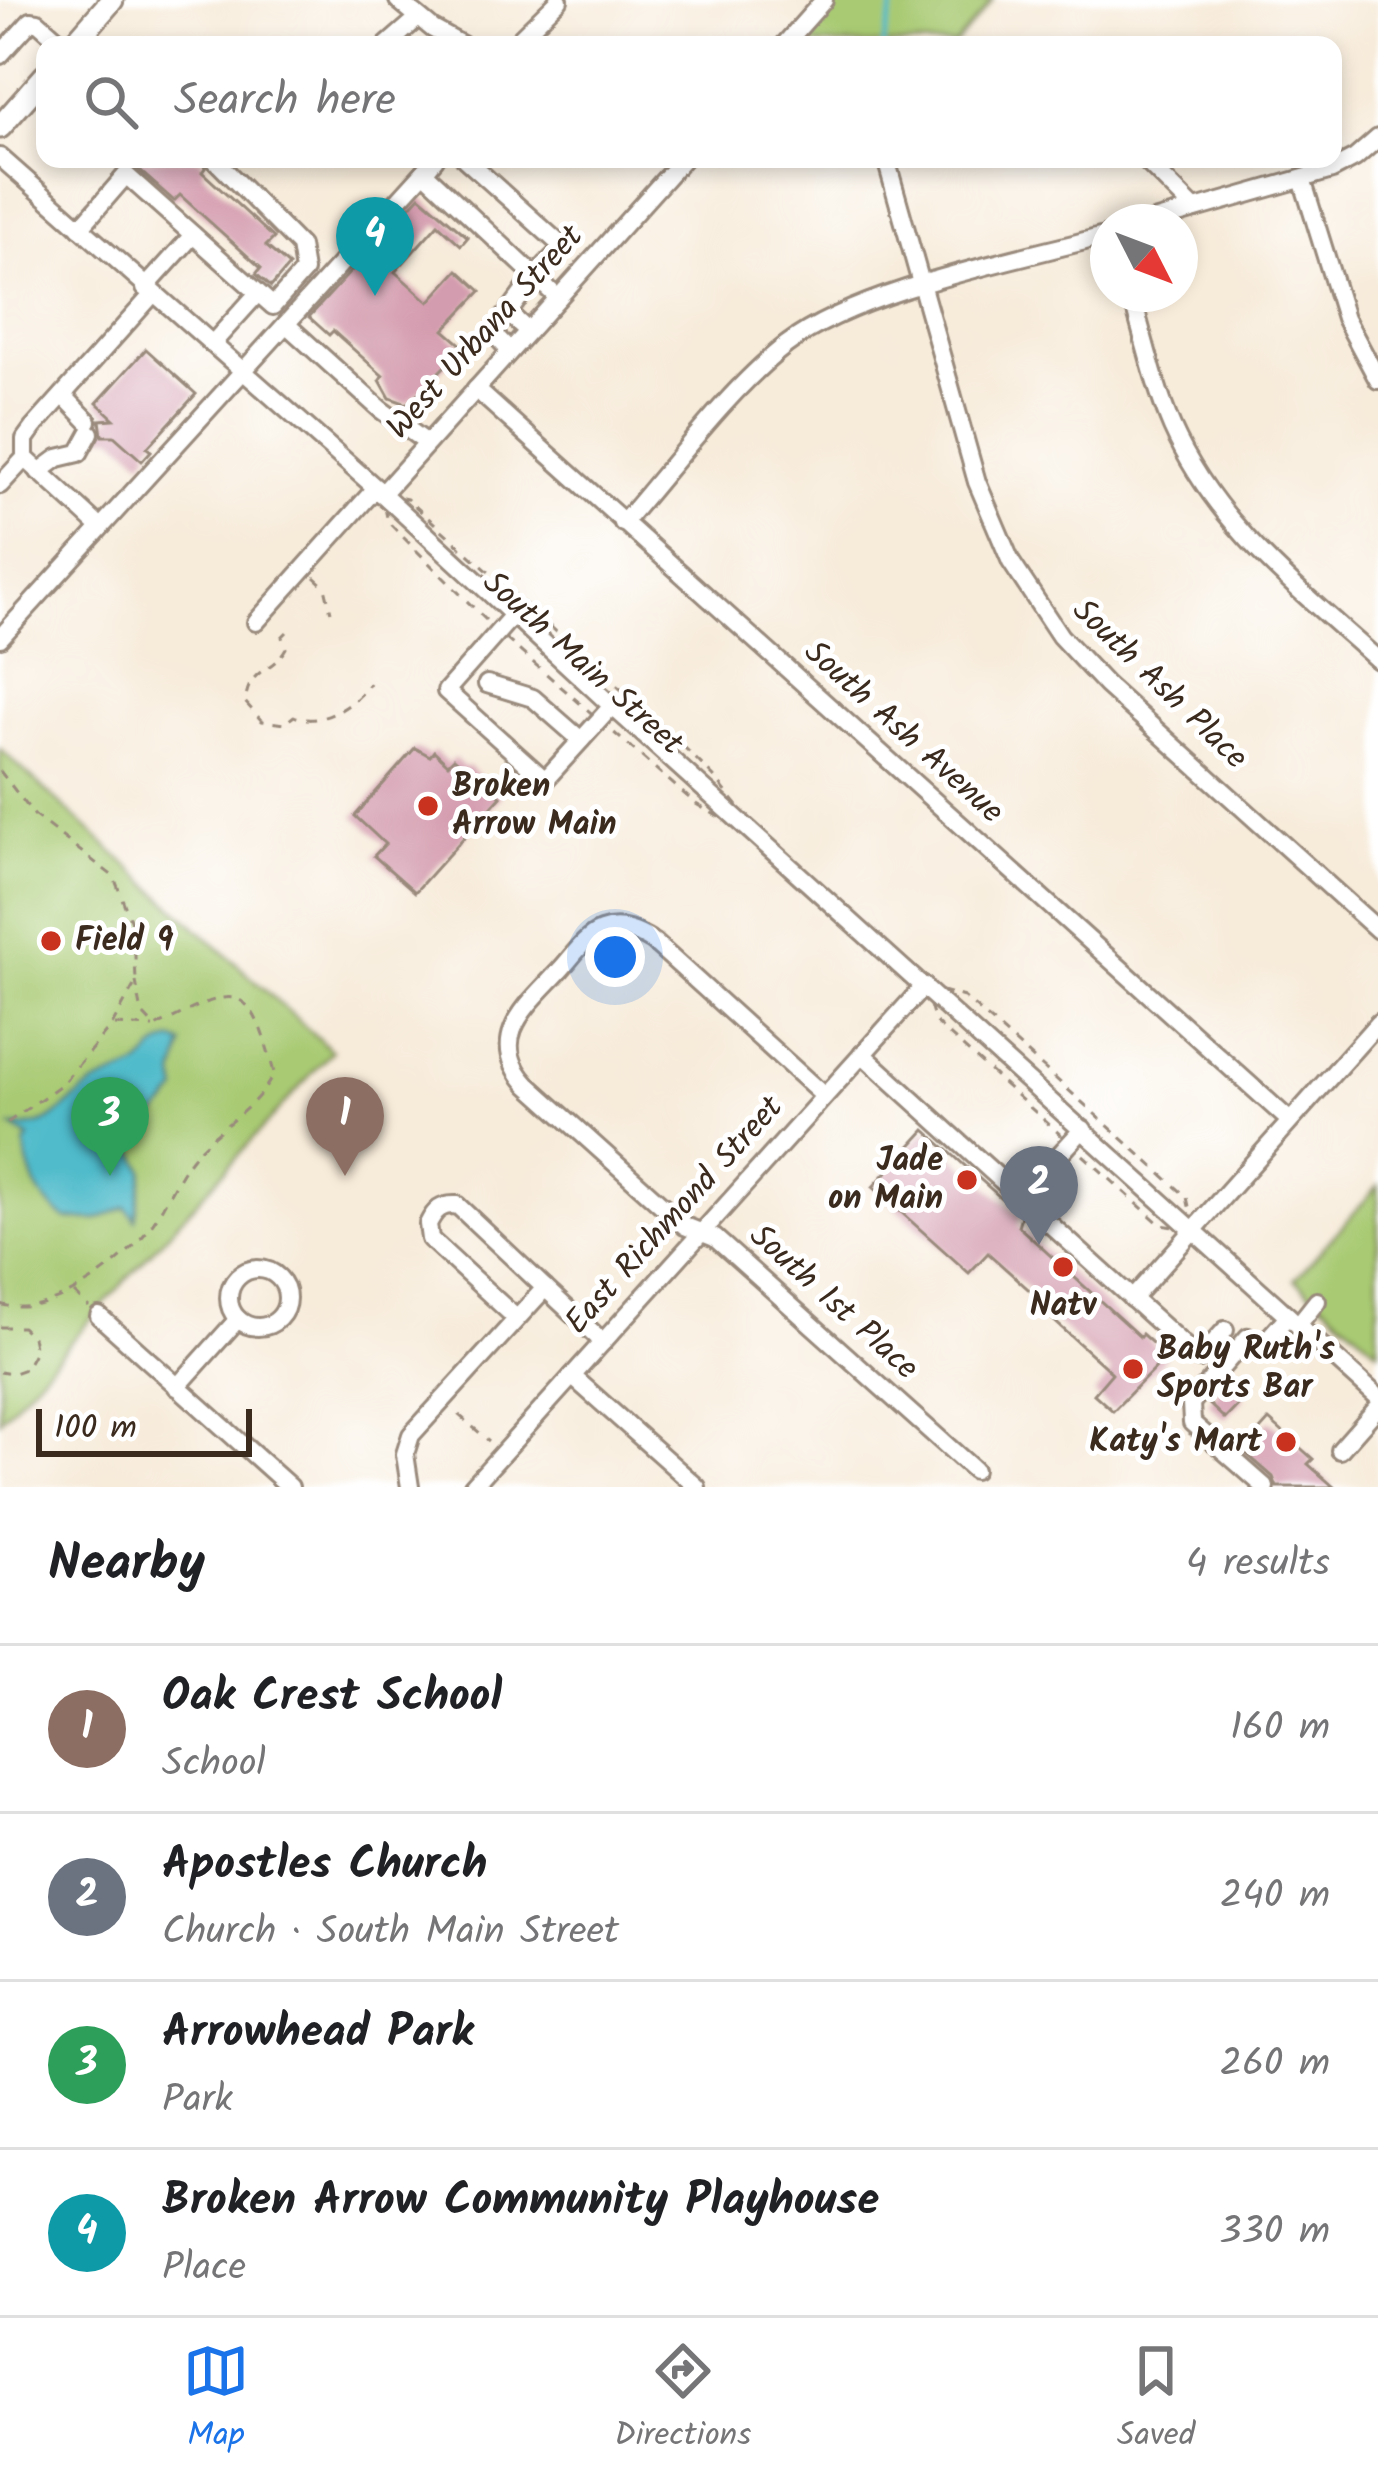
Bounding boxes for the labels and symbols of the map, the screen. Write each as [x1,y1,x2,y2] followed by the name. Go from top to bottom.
[336,197,414,296] pin: 4
[1090,204,1198,312] north arrow
[375,212,598,453] street label: West Urbana Street
[469,559,696,770] street label: South Main Street
[1059,587,1260,783] street label: South Ash Place
[791,628,1015,838] street label: South Ash Avenue
[452,761,617,852] place label: Broken Arrow Main
[415,793,441,819] marker: Broken Arrow Main
[75,915,174,968] place label: Field 9
[585,927,645,987] your location
[38,928,64,954] marker: Field 9
[71,1077,149,1176] pin: 3
[306,1077,384,1176] pin: 1
[553,1083,798,1348] street label: East Richmond Street
[828,1135,943,1226] place label: Jade on Main
[1000,1146,1078,1245] pin: 2
[954,1167,980,1193] marker: Jade on Main
[736,1212,930,1394] street label: South 1st Place
[1050,1254,1076,1280] marker: Natv
[1030,1280,1097,1333] place label: Natv
[1157,1324,1336,1415] place label: Baby Ruth's Sports Bar
[1120,1356,1146,1382] marker: Baby Ruth's Sports Bar
[36,1403,252,1456] scale bar
[1089,1416,1263,1469] place label: Katy's Mart
[1273,1429,1299,1455] marker: Katy's Mart

